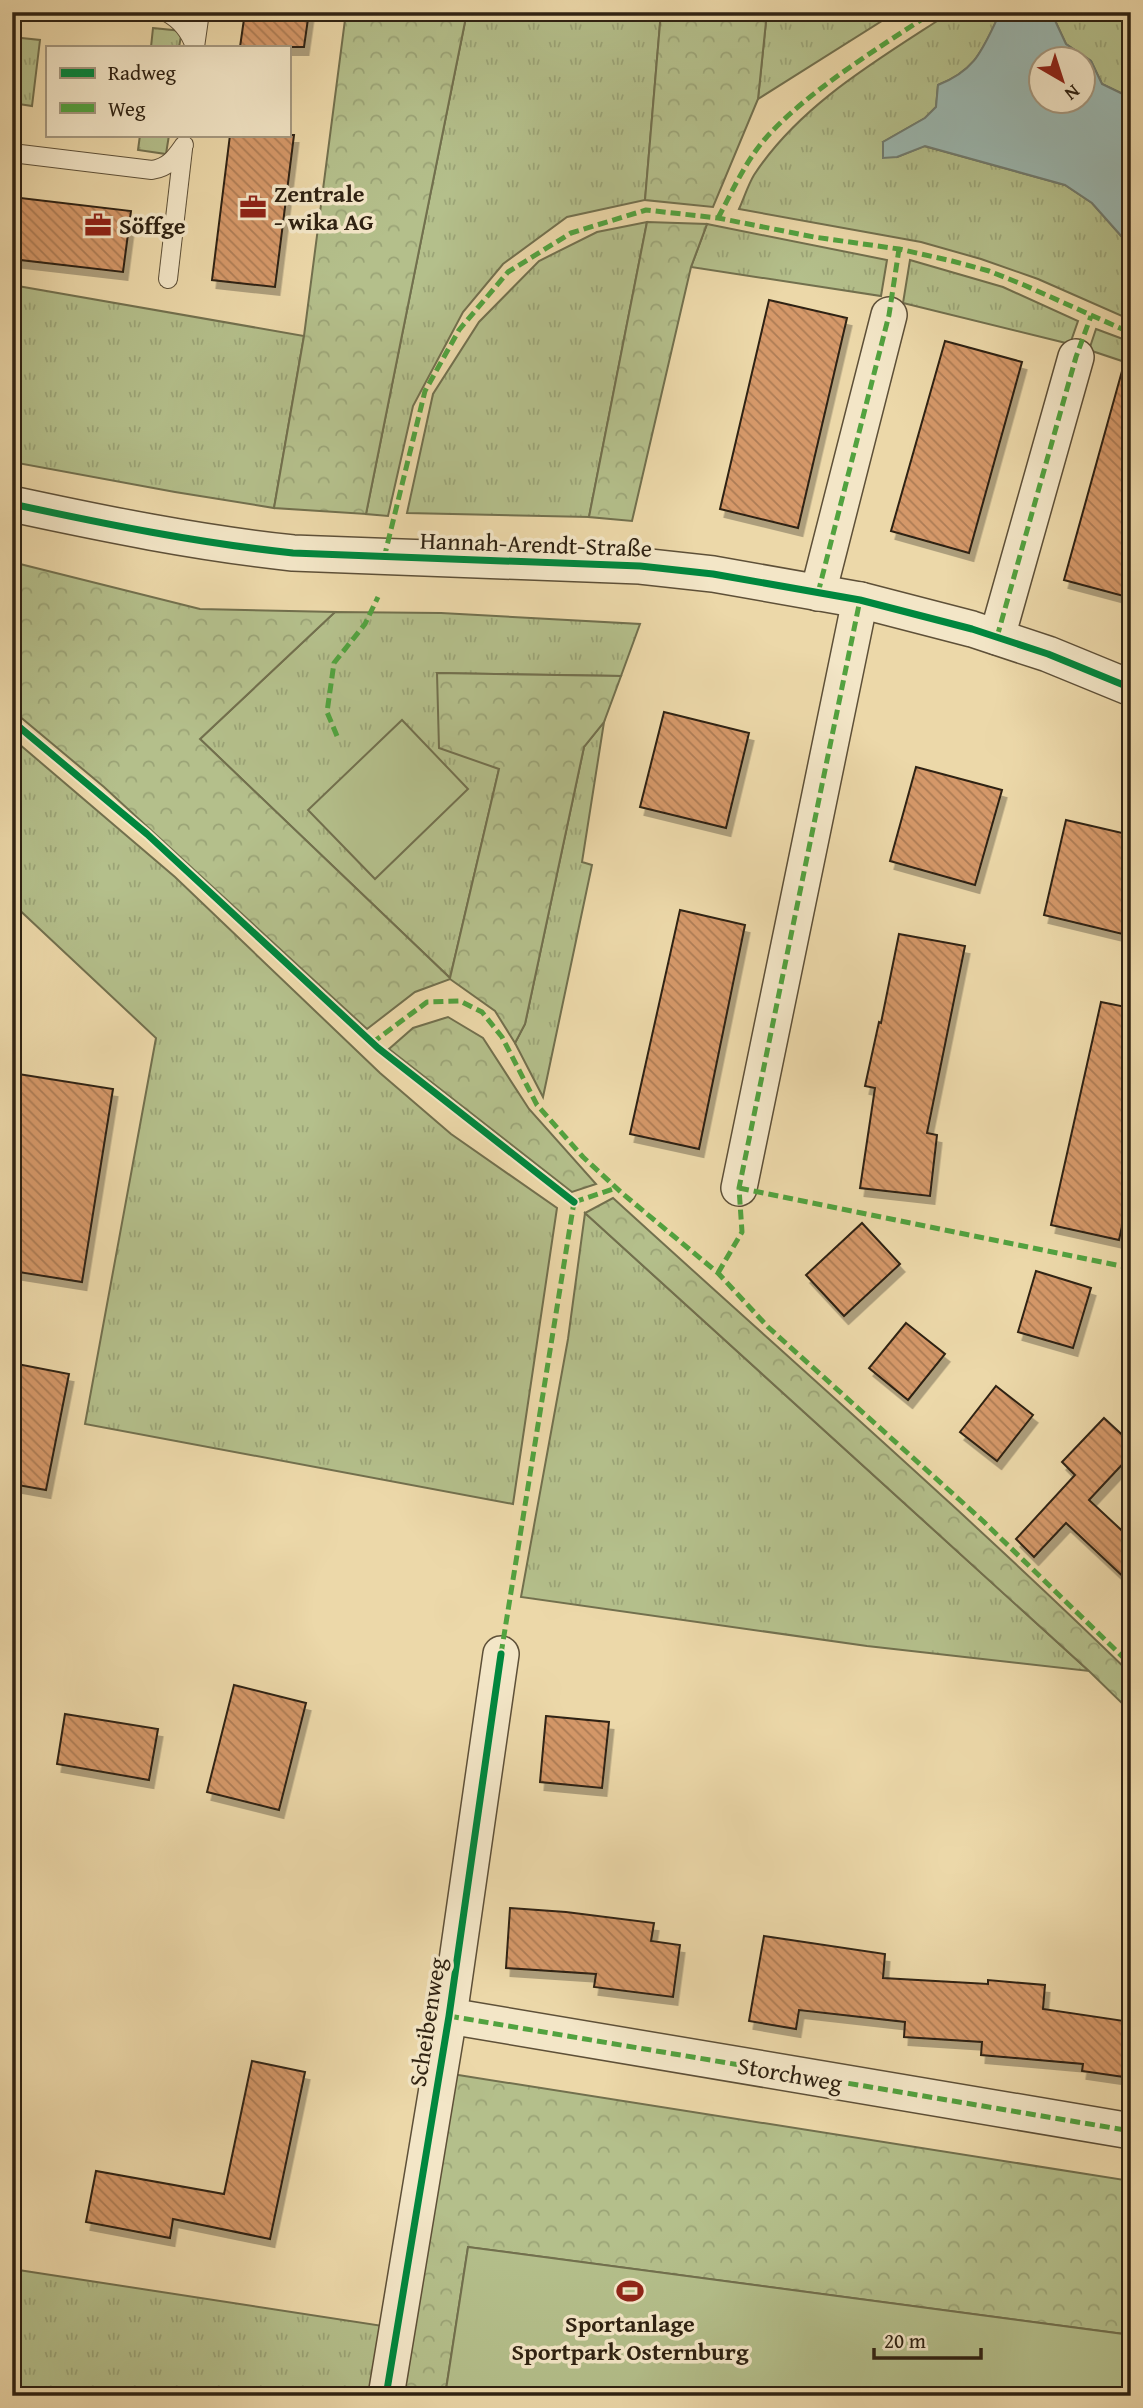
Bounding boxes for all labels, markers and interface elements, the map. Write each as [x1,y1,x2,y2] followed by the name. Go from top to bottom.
[46,46,290,136] legend
[1028,46,1098,116] north arrow
[108,57,177,88] text: Radweg
[1059,78,1086,108] text: N
[108,93,146,124] text: Weg
[274,176,374,239] place label: Zentrale - wika AG
[238,192,268,222] office icon: Zentrale - wika AG
[119,208,186,243] place label: Söffge
[83,210,113,240] office icon: Söffge
[419,522,653,566] street label: Hannah-Arendt-Straße
[400,1955,454,2089] street label: Scheibenweg
[735,2048,845,2100] street label: Storchweg
[615,2276,645,2306] sports icon: Sportanlage Sportpark Osternburg
[511,2306,749,2369] place label: Sportanlage Sportpark Osternburg
[874,2317,980,2361] scale bar
[884,2325,926,2356] text: 20 m

